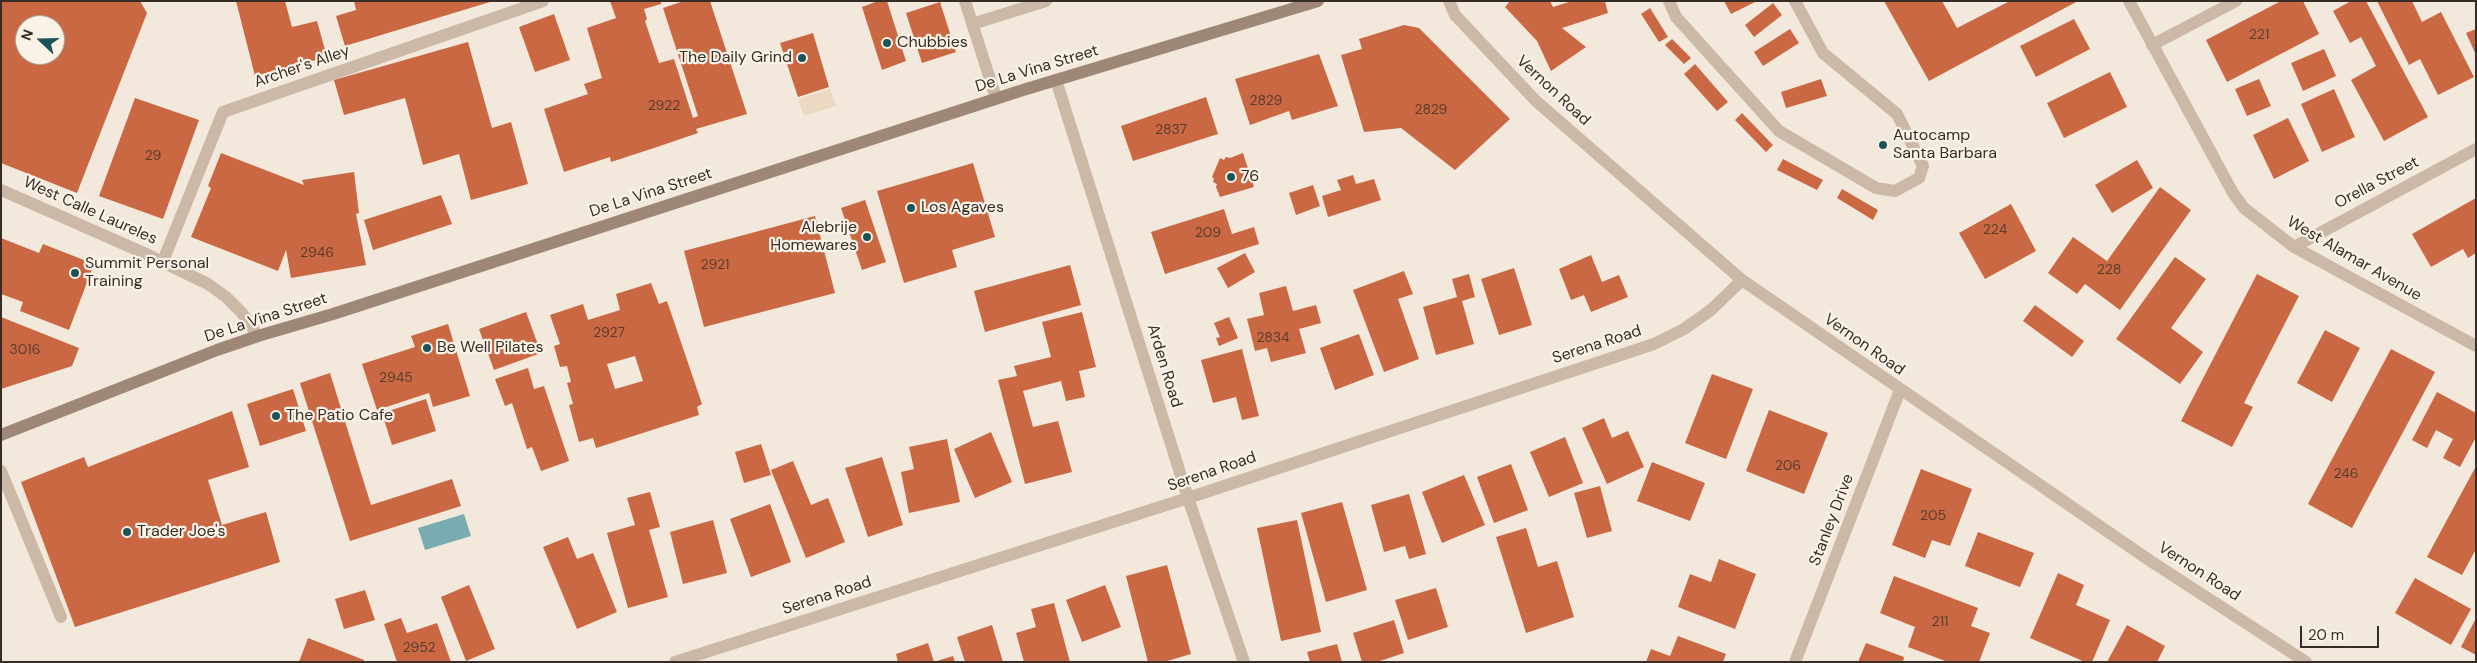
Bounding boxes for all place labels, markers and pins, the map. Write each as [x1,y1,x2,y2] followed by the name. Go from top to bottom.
[897,33,968,53] place label: Chubbies
[881,37,893,49] marker: Chubbies
[679,48,792,68] place label: The Daily Grind
[796,52,808,64] marker: The Daily Grind
[1893,126,1997,164] place label: Autocamp Santa Barbara
[1877,139,1889,151] marker: Autocamp Santa Barbara
[1241,167,1259,187] place label: 76
[1225,171,1237,183] marker: 76
[921,198,1004,218] place label: Los Agaves
[905,202,917,214] marker: Los Agaves
[770,218,857,256] place label: Alebrije Homewares
[861,231,873,243] marker: Alebrije Homewares
[85,254,209,292] place label: Summit Personal Training
[69,267,81,279] marker: Summit Personal Training
[437,338,543,358] place label: Be Well Pilates
[421,342,433,354] marker: Be Well Pilates
[286,406,393,426] place label: The Patio Cafe
[270,410,282,422] marker: The Patio Cafe
[137,522,225,542] place label: Trader Joe's
[121,526,133,538] marker: Trader Joe's

